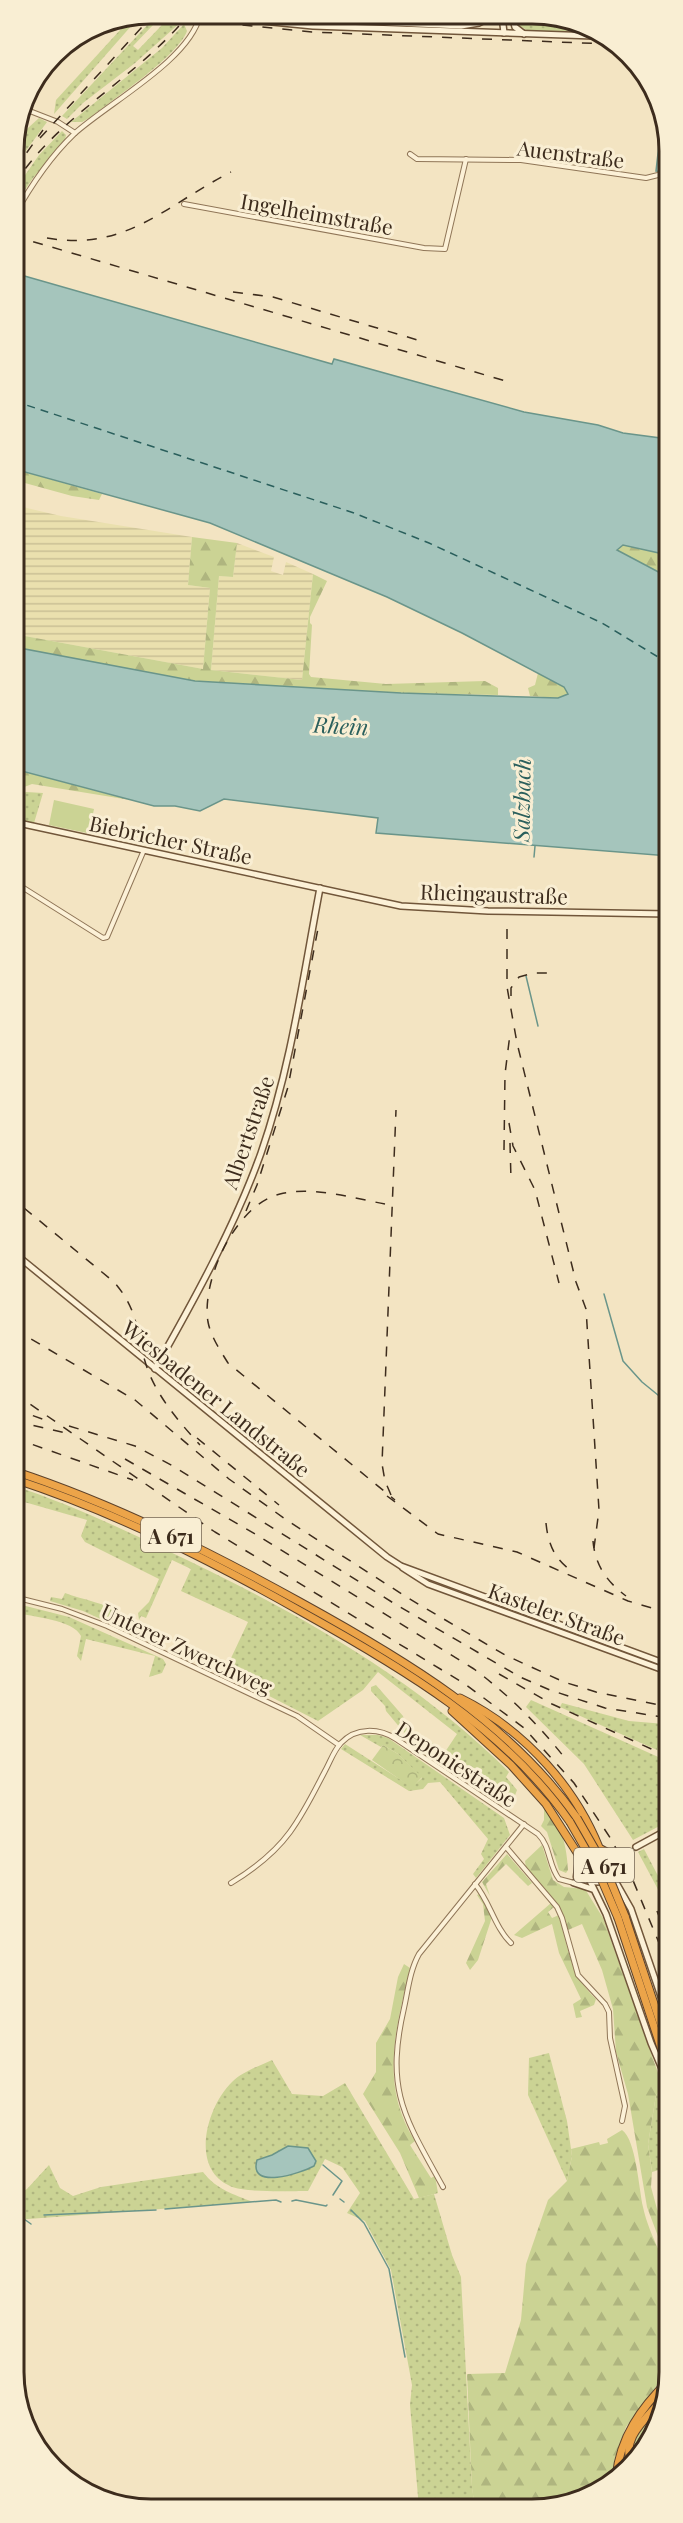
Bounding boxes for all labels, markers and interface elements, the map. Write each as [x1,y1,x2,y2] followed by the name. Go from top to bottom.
[515,132,626,173] street label: Auenstraße
[239,186,395,240] street label: Ingelheimstraße
[312,709,369,741] water label: Rhein
[505,758,537,843] water label: Salzbach
[87,808,255,870] street label: Biebricher Straße
[419,876,569,910] street label: Rheingaustraße
[214,1072,279,1193] street label: Albertstraße
[116,1313,317,1483] street label: Wiesbadener Landstraße
[141,1518,201,1552] road number: A 671
[485,1575,629,1651] street label: Kasteler Straße
[97,1596,277,1700] street label: Unterer Zwerchweg
[391,1714,523,1812] street label: Deponiestraße
[574,1848,634,1882] road number: A 671

